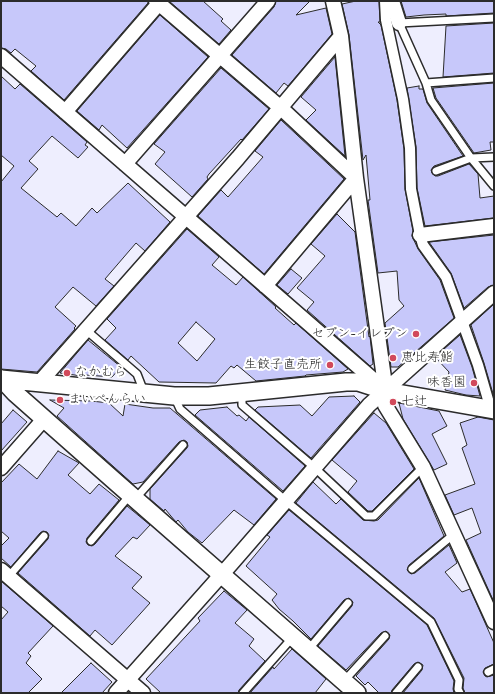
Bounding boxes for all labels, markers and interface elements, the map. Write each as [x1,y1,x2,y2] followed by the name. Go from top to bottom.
[311,326,408,342] place label: セブン-イレブン
[411,329,421,339] marker: セブン-イレブン
[401,350,453,366] place label: 恵比寿鮨
[388,353,398,363] marker: 恵比寿鮨
[244,357,322,373] place label: 生餃子直売所
[325,360,335,370] marker: 生餃子直売所
[75,365,127,381] place label: なかむら
[62,368,72,378] marker: なかむら
[427,375,466,391] place label: 味香園
[469,378,479,388] marker: 味香園
[68,392,146,408] place label: まいぺんらい
[401,394,427,410] place label: 七辻
[55,395,65,405] marker: まいぺんらい
[388,397,398,407] marker: 七辻

